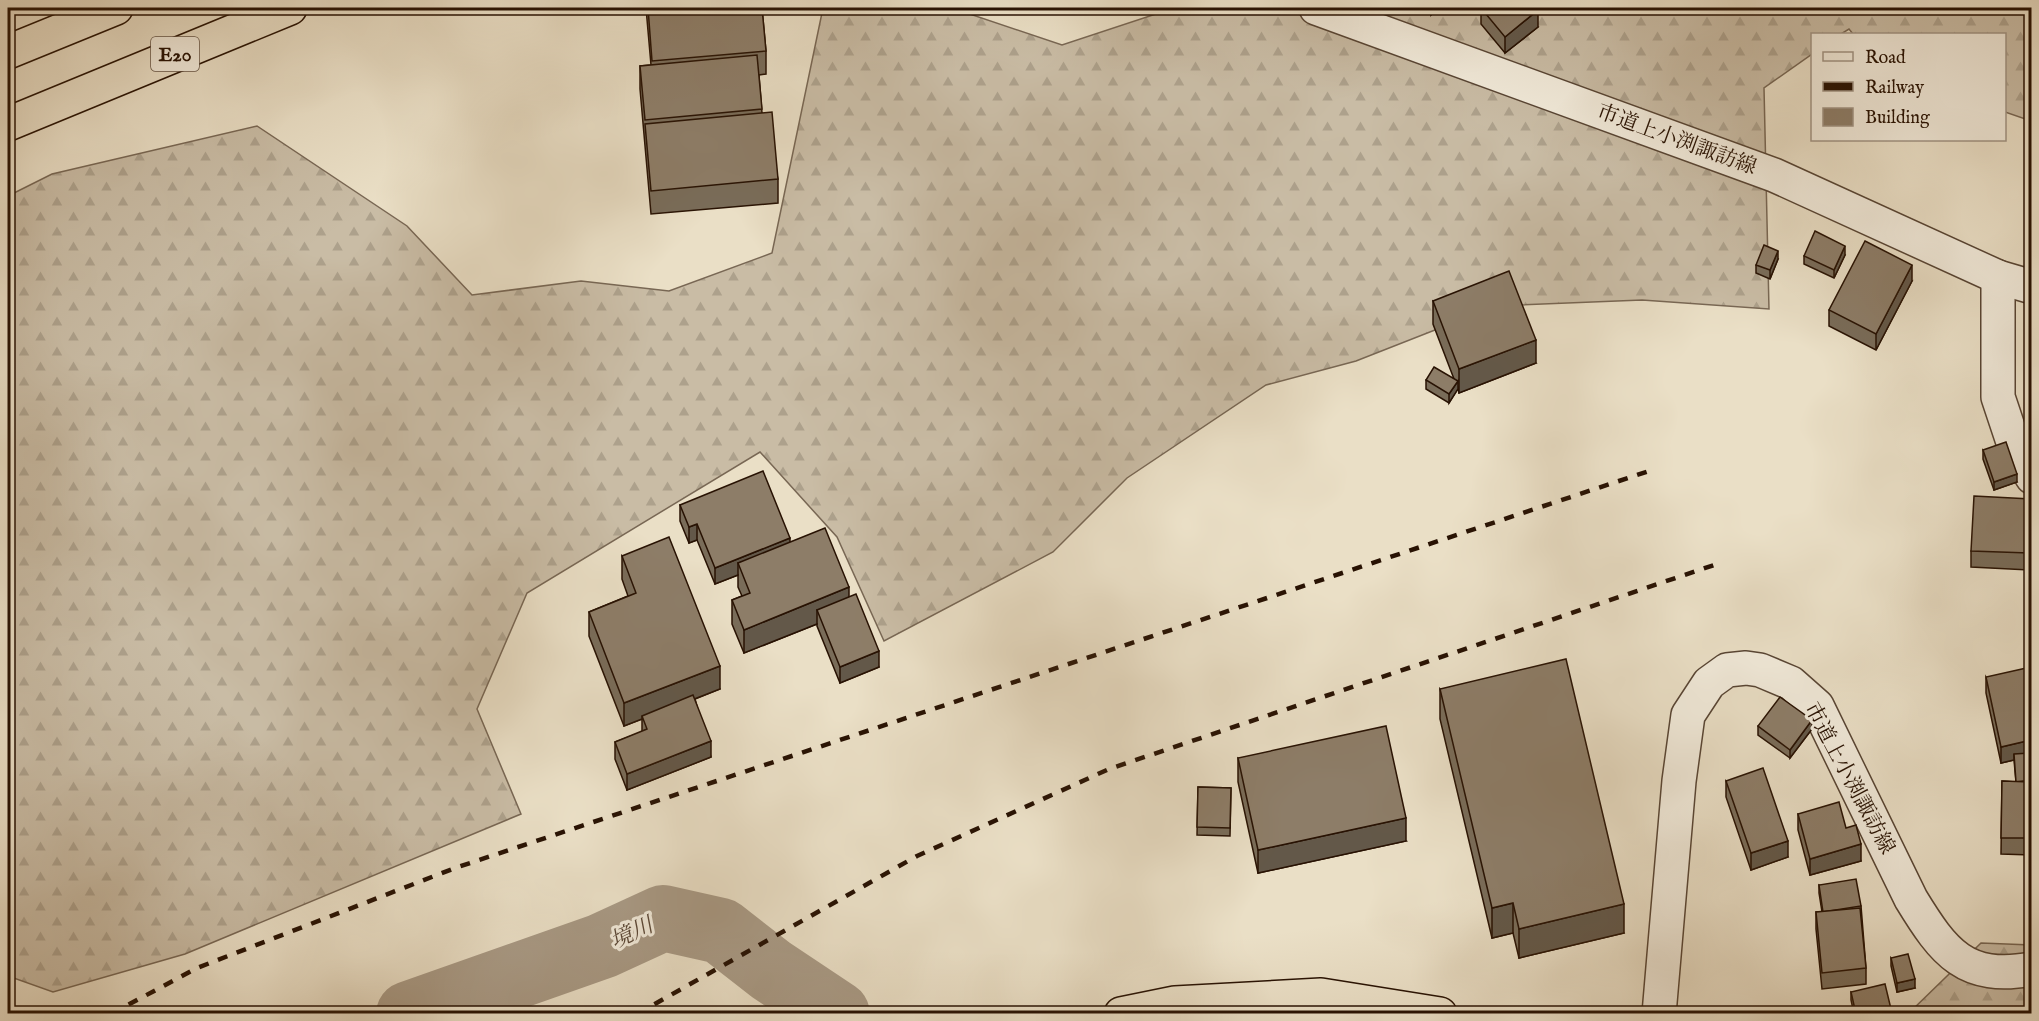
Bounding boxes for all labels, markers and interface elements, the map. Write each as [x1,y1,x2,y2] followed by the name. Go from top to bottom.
[1811,33,2006,141] legend
[151,37,199,71] road number: E20
[1865,47,1906,70] text: Road
[1865,77,1924,100] text: Railway
[1593,99,1760,182] street label: 市道上小渕諏訪線
[1865,107,1930,130] text: Building
[1797,698,1900,859] street label: 市道上小渕諏訪線
[606,911,660,956] water label: 境川

